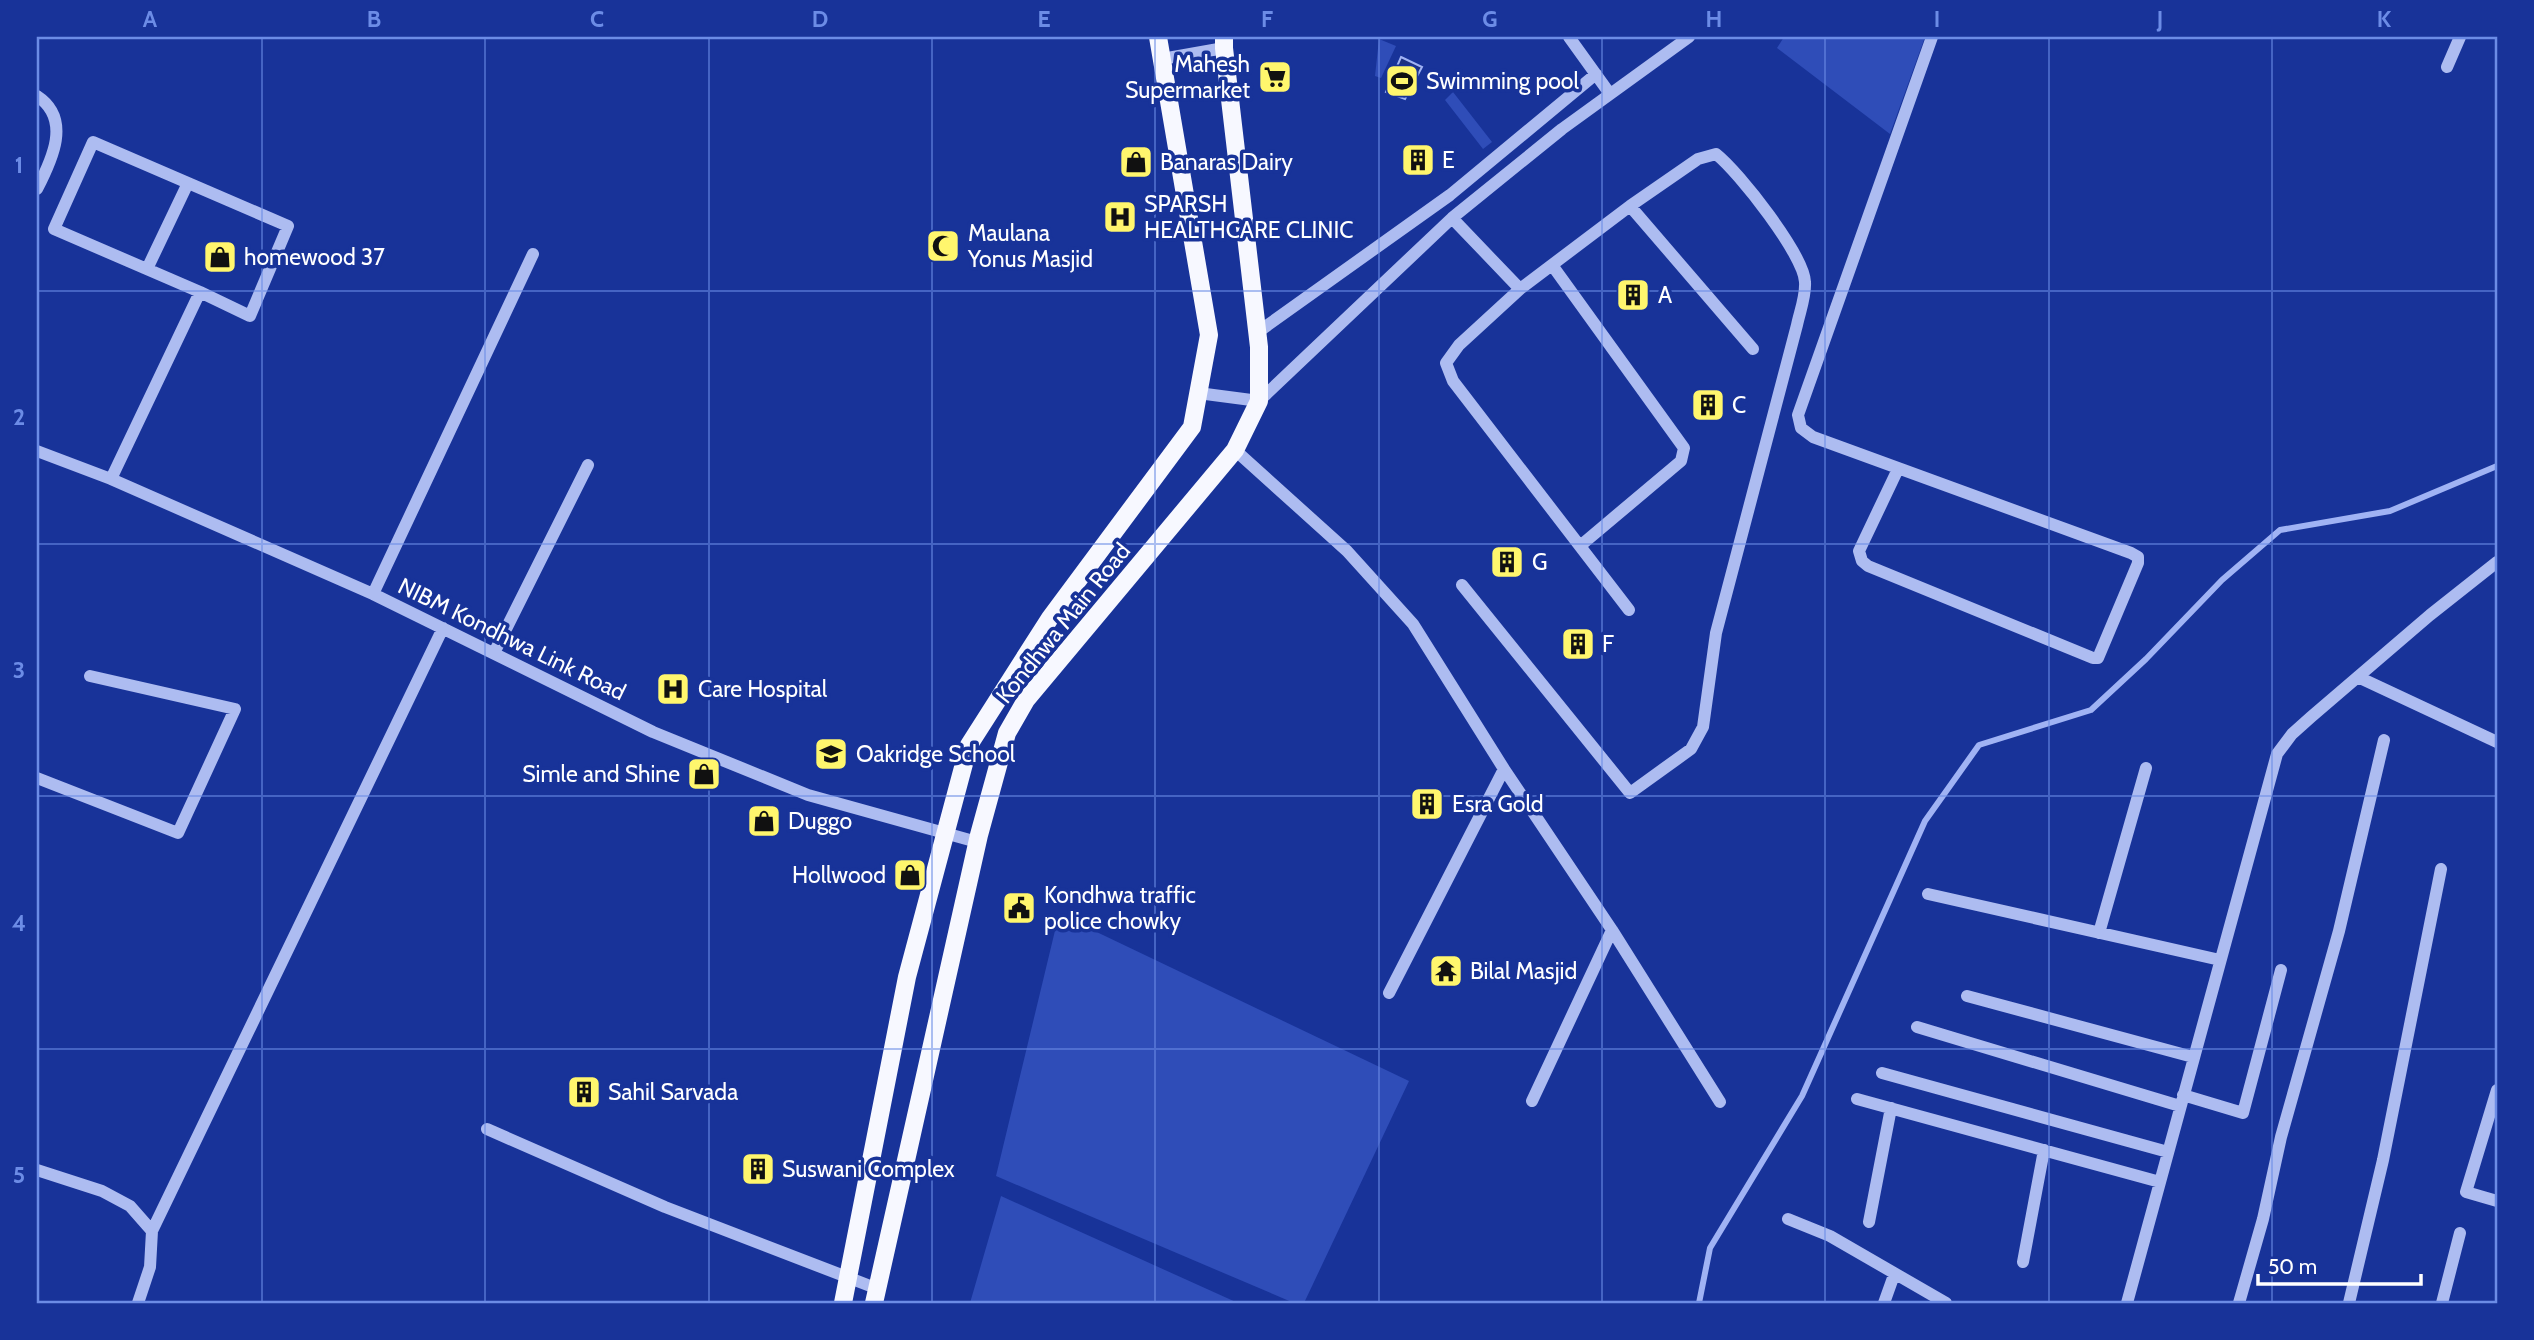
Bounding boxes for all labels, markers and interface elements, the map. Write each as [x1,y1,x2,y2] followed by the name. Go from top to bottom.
[143,5,158,33] text: A
[367,5,381,33] text: B
[590,5,604,33] text: C
[812,5,828,33] text: D
[1037,5,1051,33] text: E
[1261,5,1273,33] text: F
[1482,5,1498,33] text: G
[1706,5,1722,33] text: H
[1934,5,1940,33] text: I
[2156,5,2163,33] text: J
[2377,5,2392,33] text: K
[1125,50,1250,104] place label: Mahesh Supermarket
[1256,58,1294,96] supermarket icon: Mahesh Supermarket
[1383,62,1421,100] sports icon: Swimming pool
[1426,67,1580,95] place label: Swimming pool
[1399,141,1437,179] building icon: E
[1117,143,1155,181] shop icon: Banaras Dairy
[1442,146,1455,174] place label: E
[1160,148,1293,176] place label: Banaras Dairy
[15,151,23,179] text: 1
[1144,190,1354,244] place label: SPARSH HEALTHCARE CLINIC
[1101,198,1139,236] hospital icon: SPARSH HEALTHCARE CLINIC
[967,219,1093,273] place label: Maulana Yonus Masjid
[924,227,962,265] mosque icon: Maulana Yonus Masjid
[201,238,239,276] shop icon: homewood 37
[244,243,385,271] place label: homewood 37
[1614,276,1652,314] building icon: A
[1658,281,1672,309] place label: A
[1689,386,1727,424] building icon: C
[1732,391,1746,419] place label: C
[13,403,25,431] text: 2
[990,537,1136,709] street label: Kondhwa Main Road
[1488,543,1526,581] building icon: G
[1532,548,1547,576] place label: G
[394,572,630,706] street label: NIBM Kondhwa Link Road
[1559,625,1597,663] building icon: F
[1602,630,1614,658] place label: F
[13,656,25,684] text: 3
[654,670,692,708] hospital icon: Care Hospital
[698,675,828,703] place label: Care Hospital
[812,735,850,773] school or university icon: Oakridge School
[856,740,1016,768] place label: Oakridge School
[685,755,723,793] shop icon: Simle and Shine
[522,760,680,788] place label: Simle and Shine
[1408,785,1446,823] building icon: Esra Gold
[1452,790,1544,818] place label: Esra Gold
[745,802,783,840] shop icon: Duggo
[788,807,852,835] place label: Duggo
[891,856,929,894] shop icon: Hollwood
[792,861,886,889] place label: Hollwood
[1044,881,1196,935] place label: Kondhwa traffic police chowky
[1000,889,1038,927] public building icon: Kondhwa traffic police chowky
[12,909,26,937] text: 4
[1427,952,1465,990] temple icon: Bilal Masjid
[1470,957,1577,985] place label: Bilal Masjid
[565,1073,603,1111] building icon: Sahil Sarvada
[608,1078,738,1106] place label: Sahil Sarvada
[739,1150,777,1188] building icon: Suswani Complex
[782,1155,955,1183] place label: Suswani Complex
[13,1161,25,1189] text: 5
[2258,1242,2420,1286] scale bar
[2268,1254,2317,1279] text: 50 m

